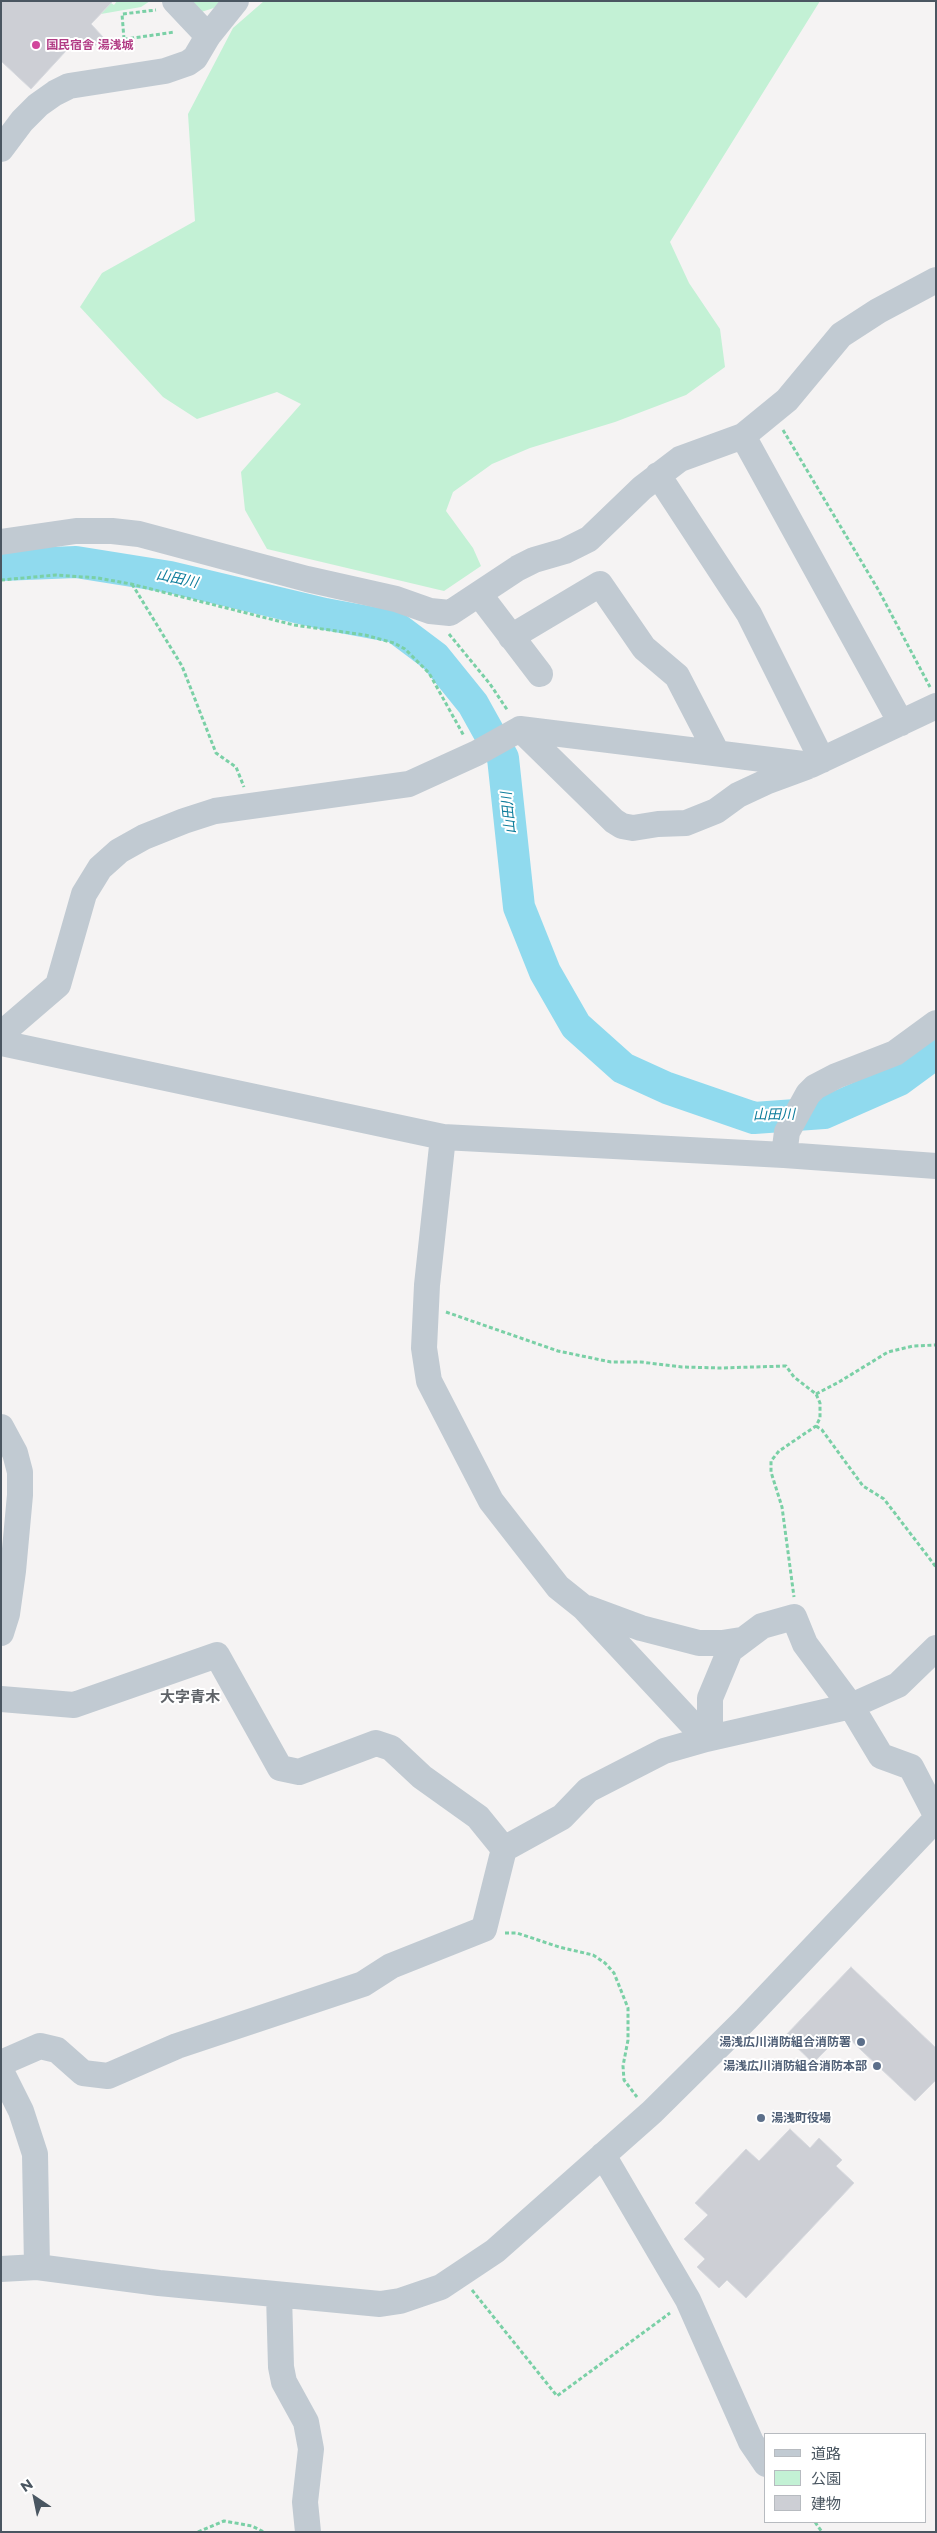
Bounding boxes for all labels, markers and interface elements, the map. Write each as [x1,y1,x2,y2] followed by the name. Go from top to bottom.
[46,38,133,52] place label: 国民宿舎 湯浅城
[30,39,42,51] marker: 国民宿舎 湯浅城
[155,566,199,592] water label: 山田川
[498,791,520,835] water label: 山田川
[753,1106,795,1124] water label: 山田川
[160,1689,220,1707] district label: 大字青木
[719,2035,851,2049] place label: 湯浅広川消防組合消防署
[855,2036,867,2048] marker: 湯浅広川消防組合消防署
[723,2059,867,2073] place label: 湯浅広川消防組合消防本部
[871,2060,883,2072] marker: 湯浅広川消防組合消防本部
[771,2111,831,2125] place label: 湯浅町役場
[755,2112,767,2124] marker: 湯浅町役場
[764,2433,927,2523] legend
[811,2444,841,2463] text: 道路
[811,2469,841,2488] text: 公園
[10,2473,60,2523] north arrow
[17,2475,36,2496] text: N
[811,2494,841,2513] text: 建物

